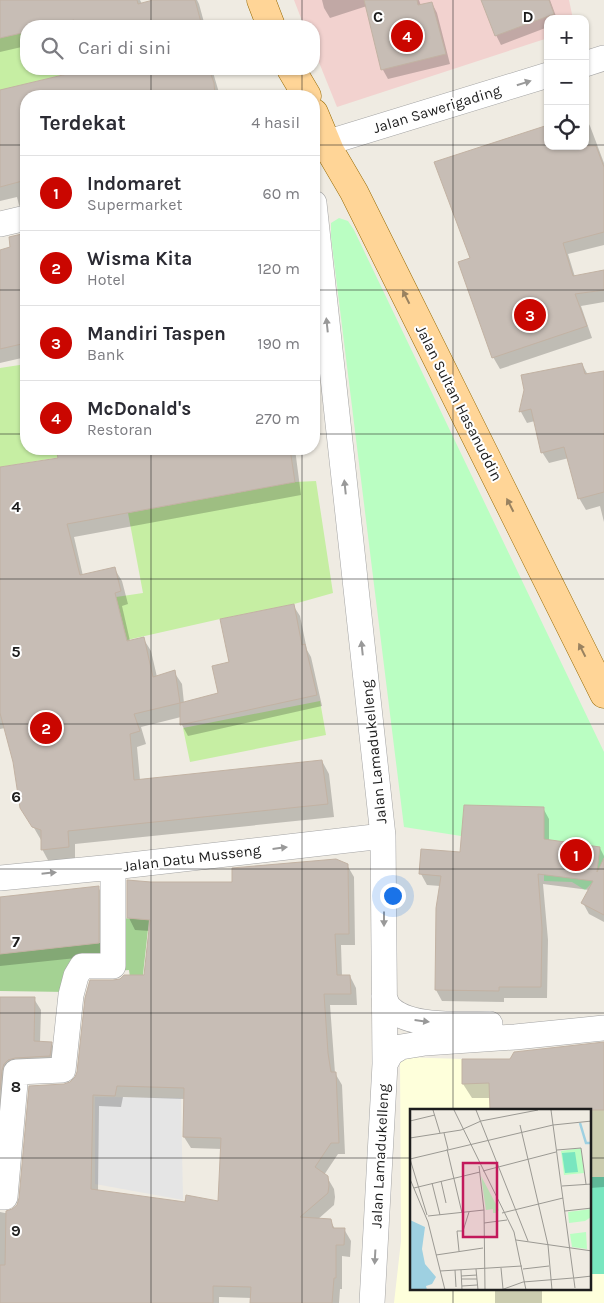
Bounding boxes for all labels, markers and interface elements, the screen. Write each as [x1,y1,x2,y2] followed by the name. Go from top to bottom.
[373,7,383,26] text: C
[523,7,534,26] text: D
[544,15,589,150] map controls
[544,15,589,60] button: +
[391,17,423,55] pin: 4
[20,20,320,75] search box
[38,34,66,62] icon: search
[78,37,171,59] text: Cari di sini
[544,60,589,105] button: −
[516,78,531,86] one-way arrow
[371,81,504,137] street label: Jalan Sawerigading
[544,105,589,150] button: locate
[40,111,126,135] text: Terdekat
[251,113,300,132] text: 4 hasil
[87,173,181,195] text: Indomaret
[53,184,59,203] text: 1
[263,184,300,203] text: 60 m
[87,195,183,214] text: Supermarket
[87,248,192,270] text: Wisma Kita
[51,259,61,278] text: 2
[257,259,300,278] text: 120 m
[87,270,125,289] text: Hotel
[402,290,410,304] one-way arrow
[514,296,546,334] pin: 3
[323,317,331,333] one-way arrow
[412,322,506,484] street label: Jalan Sultan Hasanuddin
[87,323,226,345] text: Mandiri Taspen
[51,334,61,353] text: 3
[257,334,300,353] text: 190 m
[87,345,124,364] text: Bank
[87,398,191,420] text: McDonald's
[51,409,61,428] text: 4
[255,409,300,428] text: 270 m
[87,420,152,439] text: Restoran
[341,478,349,494] one-way arrow
[11,497,21,516] text: 4
[506,498,514,512] one-way arrow
[358,640,366,656] one-way arrow
[11,642,21,661] text: 5
[578,643,586,657] one-way arrow
[357,679,391,825] street label: Jalan Lamadukelleng
[30,709,62,747] pin: 2
[11,787,21,806] text: 6
[560,836,592,874] pin: 1
[122,841,262,875] street label: Jalan Datu Musseng
[272,844,288,852] one-way arrow
[41,869,57,877] one-way arrow
[380,883,406,909] your location
[380,912,388,928] one-way arrow
[12,932,20,951] text: 7
[414,1017,430,1025] one-way arrow
[11,1077,21,1096] text: 8
[367,1083,393,1229] street label: Jalan Lamadukelleng
[410,1109,592,1290] inset map
[11,1221,21,1240] text: 9
[370,1249,378,1265] one-way arrow

